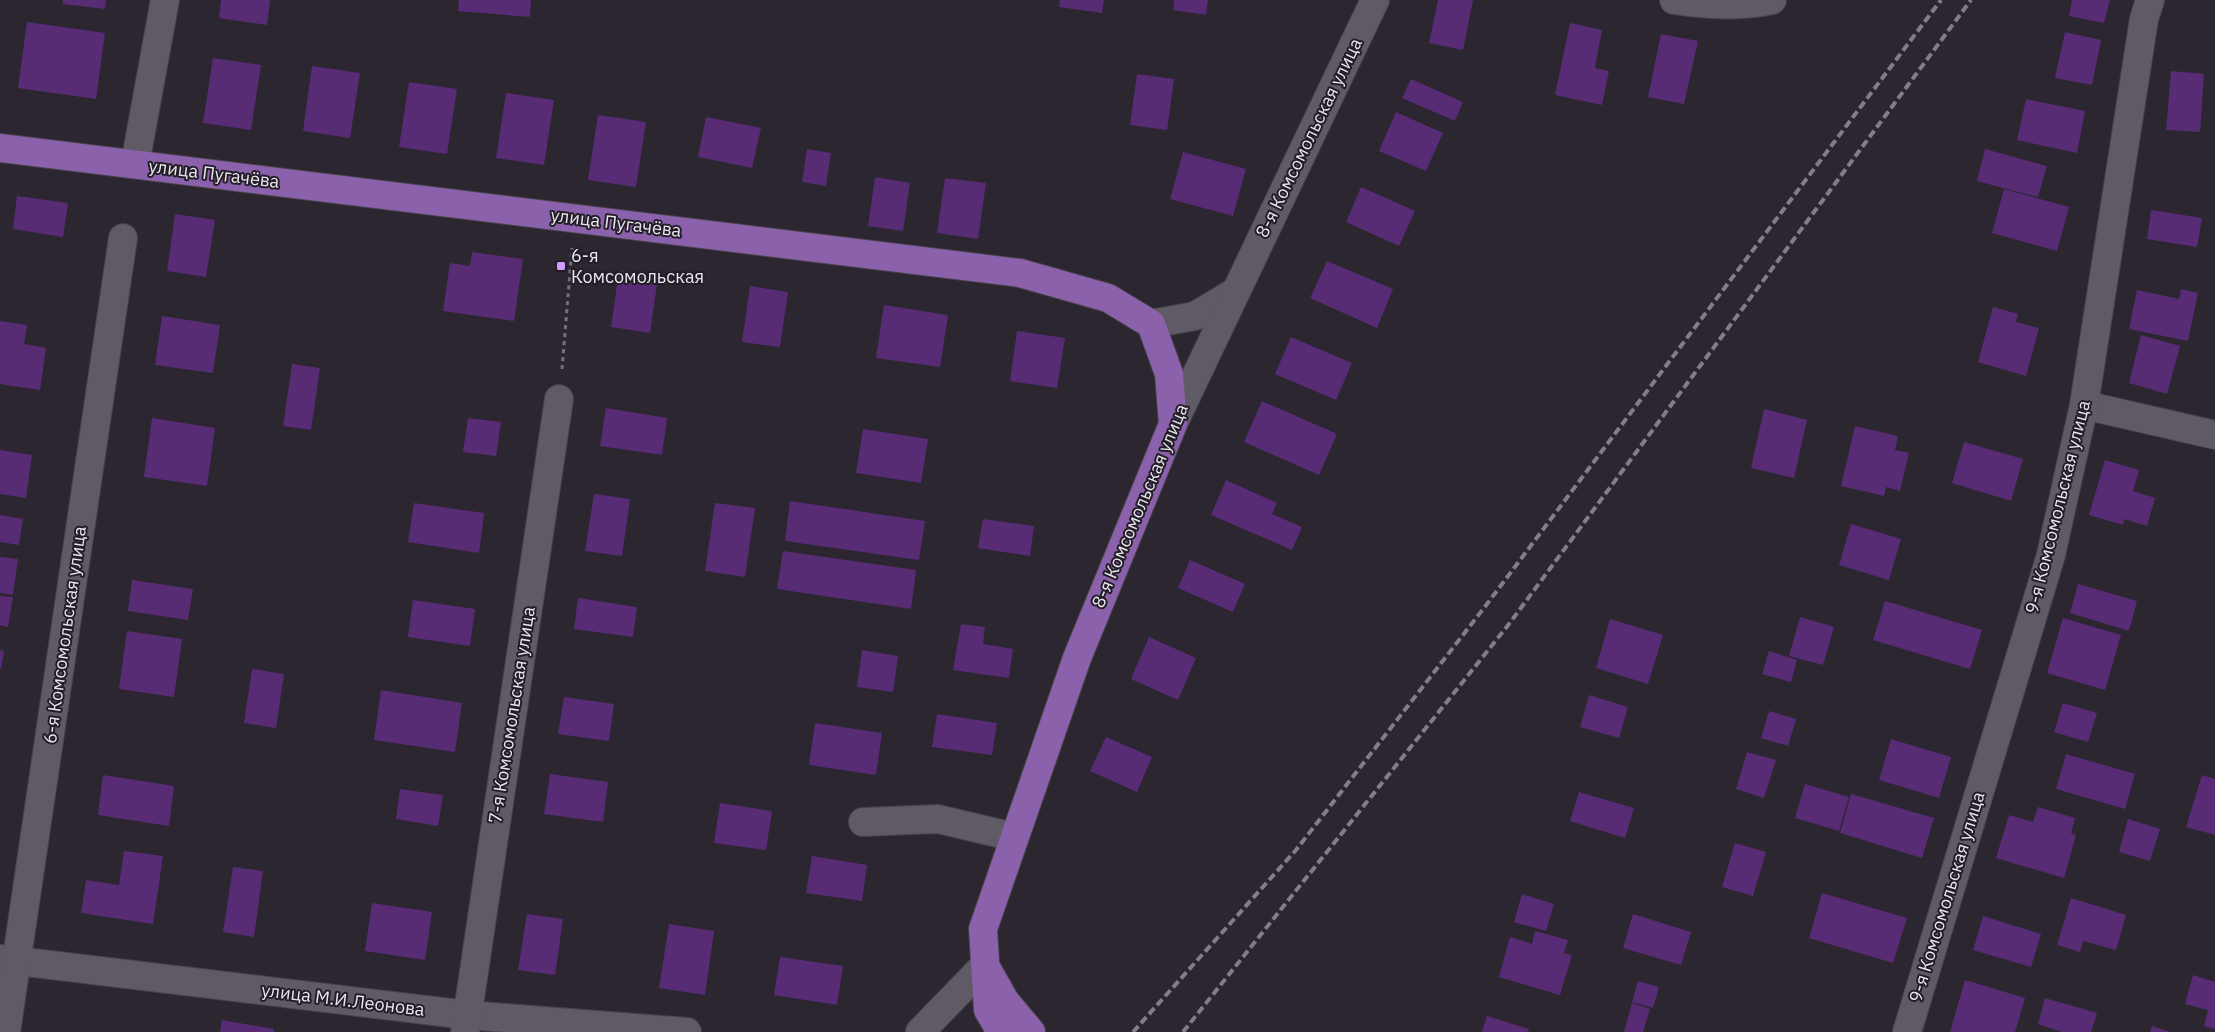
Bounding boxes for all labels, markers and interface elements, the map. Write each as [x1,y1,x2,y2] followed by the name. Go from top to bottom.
[1250,34,1367,241] street label: 8-я Комсомольская улица
[147,154,281,193] street label: улица Пугачёва
[549,203,683,242] street label: улица Пугачёва
[571,244,704,288] place label: 6-я Комсомольская
[555,260,567,272] marker: 6-я Комсомольская
[2020,397,2095,616] street label: 9-я Комсомольская улица
[1086,400,1193,611] street label: 8-я Комсомольская улица
[38,524,91,745] street label: 6-я Комсомольская улица
[483,605,540,825] street label: 7-я Комсомольская улица
[1903,788,1990,1005] street label: 9-я Комсомольская улица
[260,978,426,1021] street label: улица М.И.Леонова

